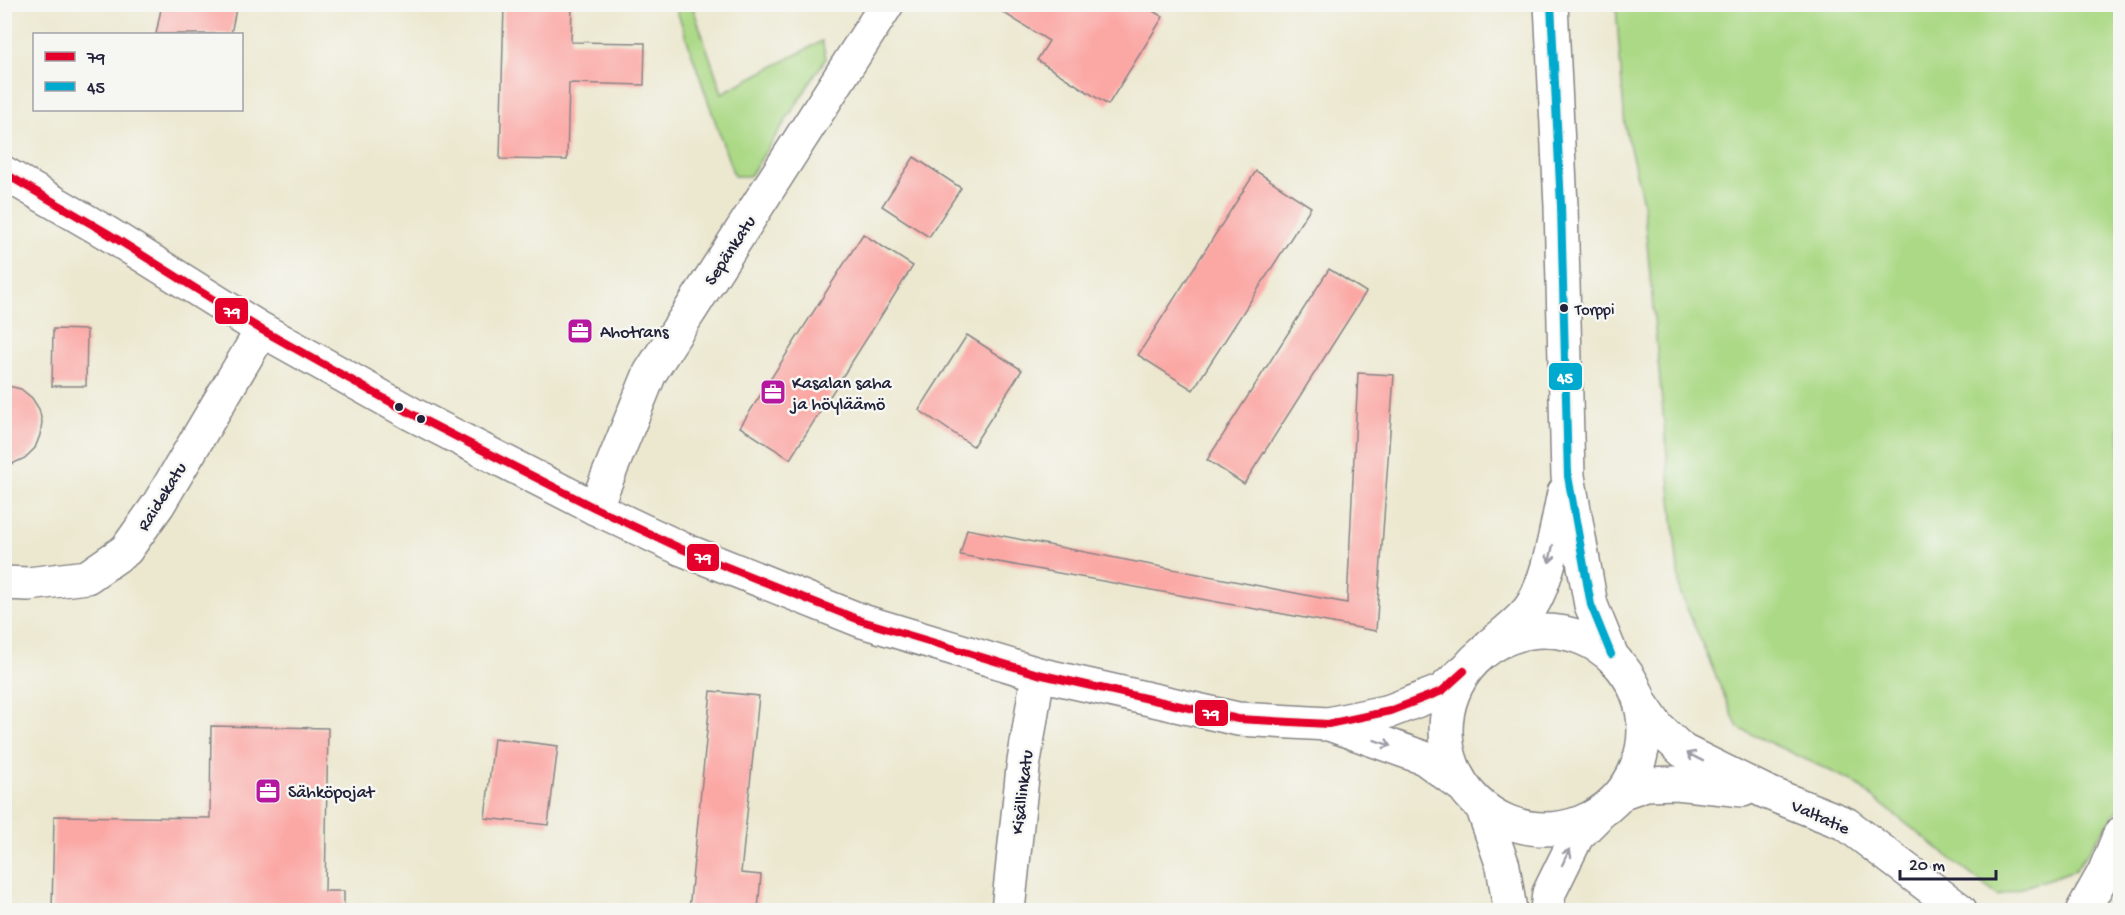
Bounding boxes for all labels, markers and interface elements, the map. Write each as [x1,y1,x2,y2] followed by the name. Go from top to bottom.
[33,33,243,111] legend
[86,49,105,70] text: 79
[87,79,105,100] text: 45
[701,212,762,290] street label: Sepänkatu
[214,297,249,325] line badge: 79
[1558,302,1570,314] marker: Torppi
[1574,302,1614,321] place label: Torppi
[223,305,240,324] text: 79
[565,316,595,346] office icon: Ahotrans
[600,323,670,344] place label: Ahotrans
[1548,362,1583,391] line badge: 45
[1556,371,1574,390] text: 45
[789,374,893,416] place label: Kasalan saha ja höyläämö
[758,377,788,407] office icon: Kasalan saha ja höyläämö
[393,401,405,413] unlabelled marker
[415,413,427,425] unlabelled marker
[134,459,193,536] street label: Raidekatu
[686,543,720,572] line badge: 79
[1545,544,1556,563] one-way arrow
[694,551,711,570] text: 79
[1194,699,1229,727] line badge: 79
[1202,707,1219,726] text: 79
[1373,738,1392,749] one-way arrow
[1008,748,1039,836] street label: Kisällinkatu
[1686,751,1704,762] one-way arrow
[253,776,283,806] office icon: Sähköpojat
[288,783,376,804] place label: Sähköpojat
[1787,796,1853,841] street label: Valtatie
[1900,843,1996,881] scale bar
[1561,849,1573,867] one-way arrow
[1909,856,1945,877] text: 20 m

